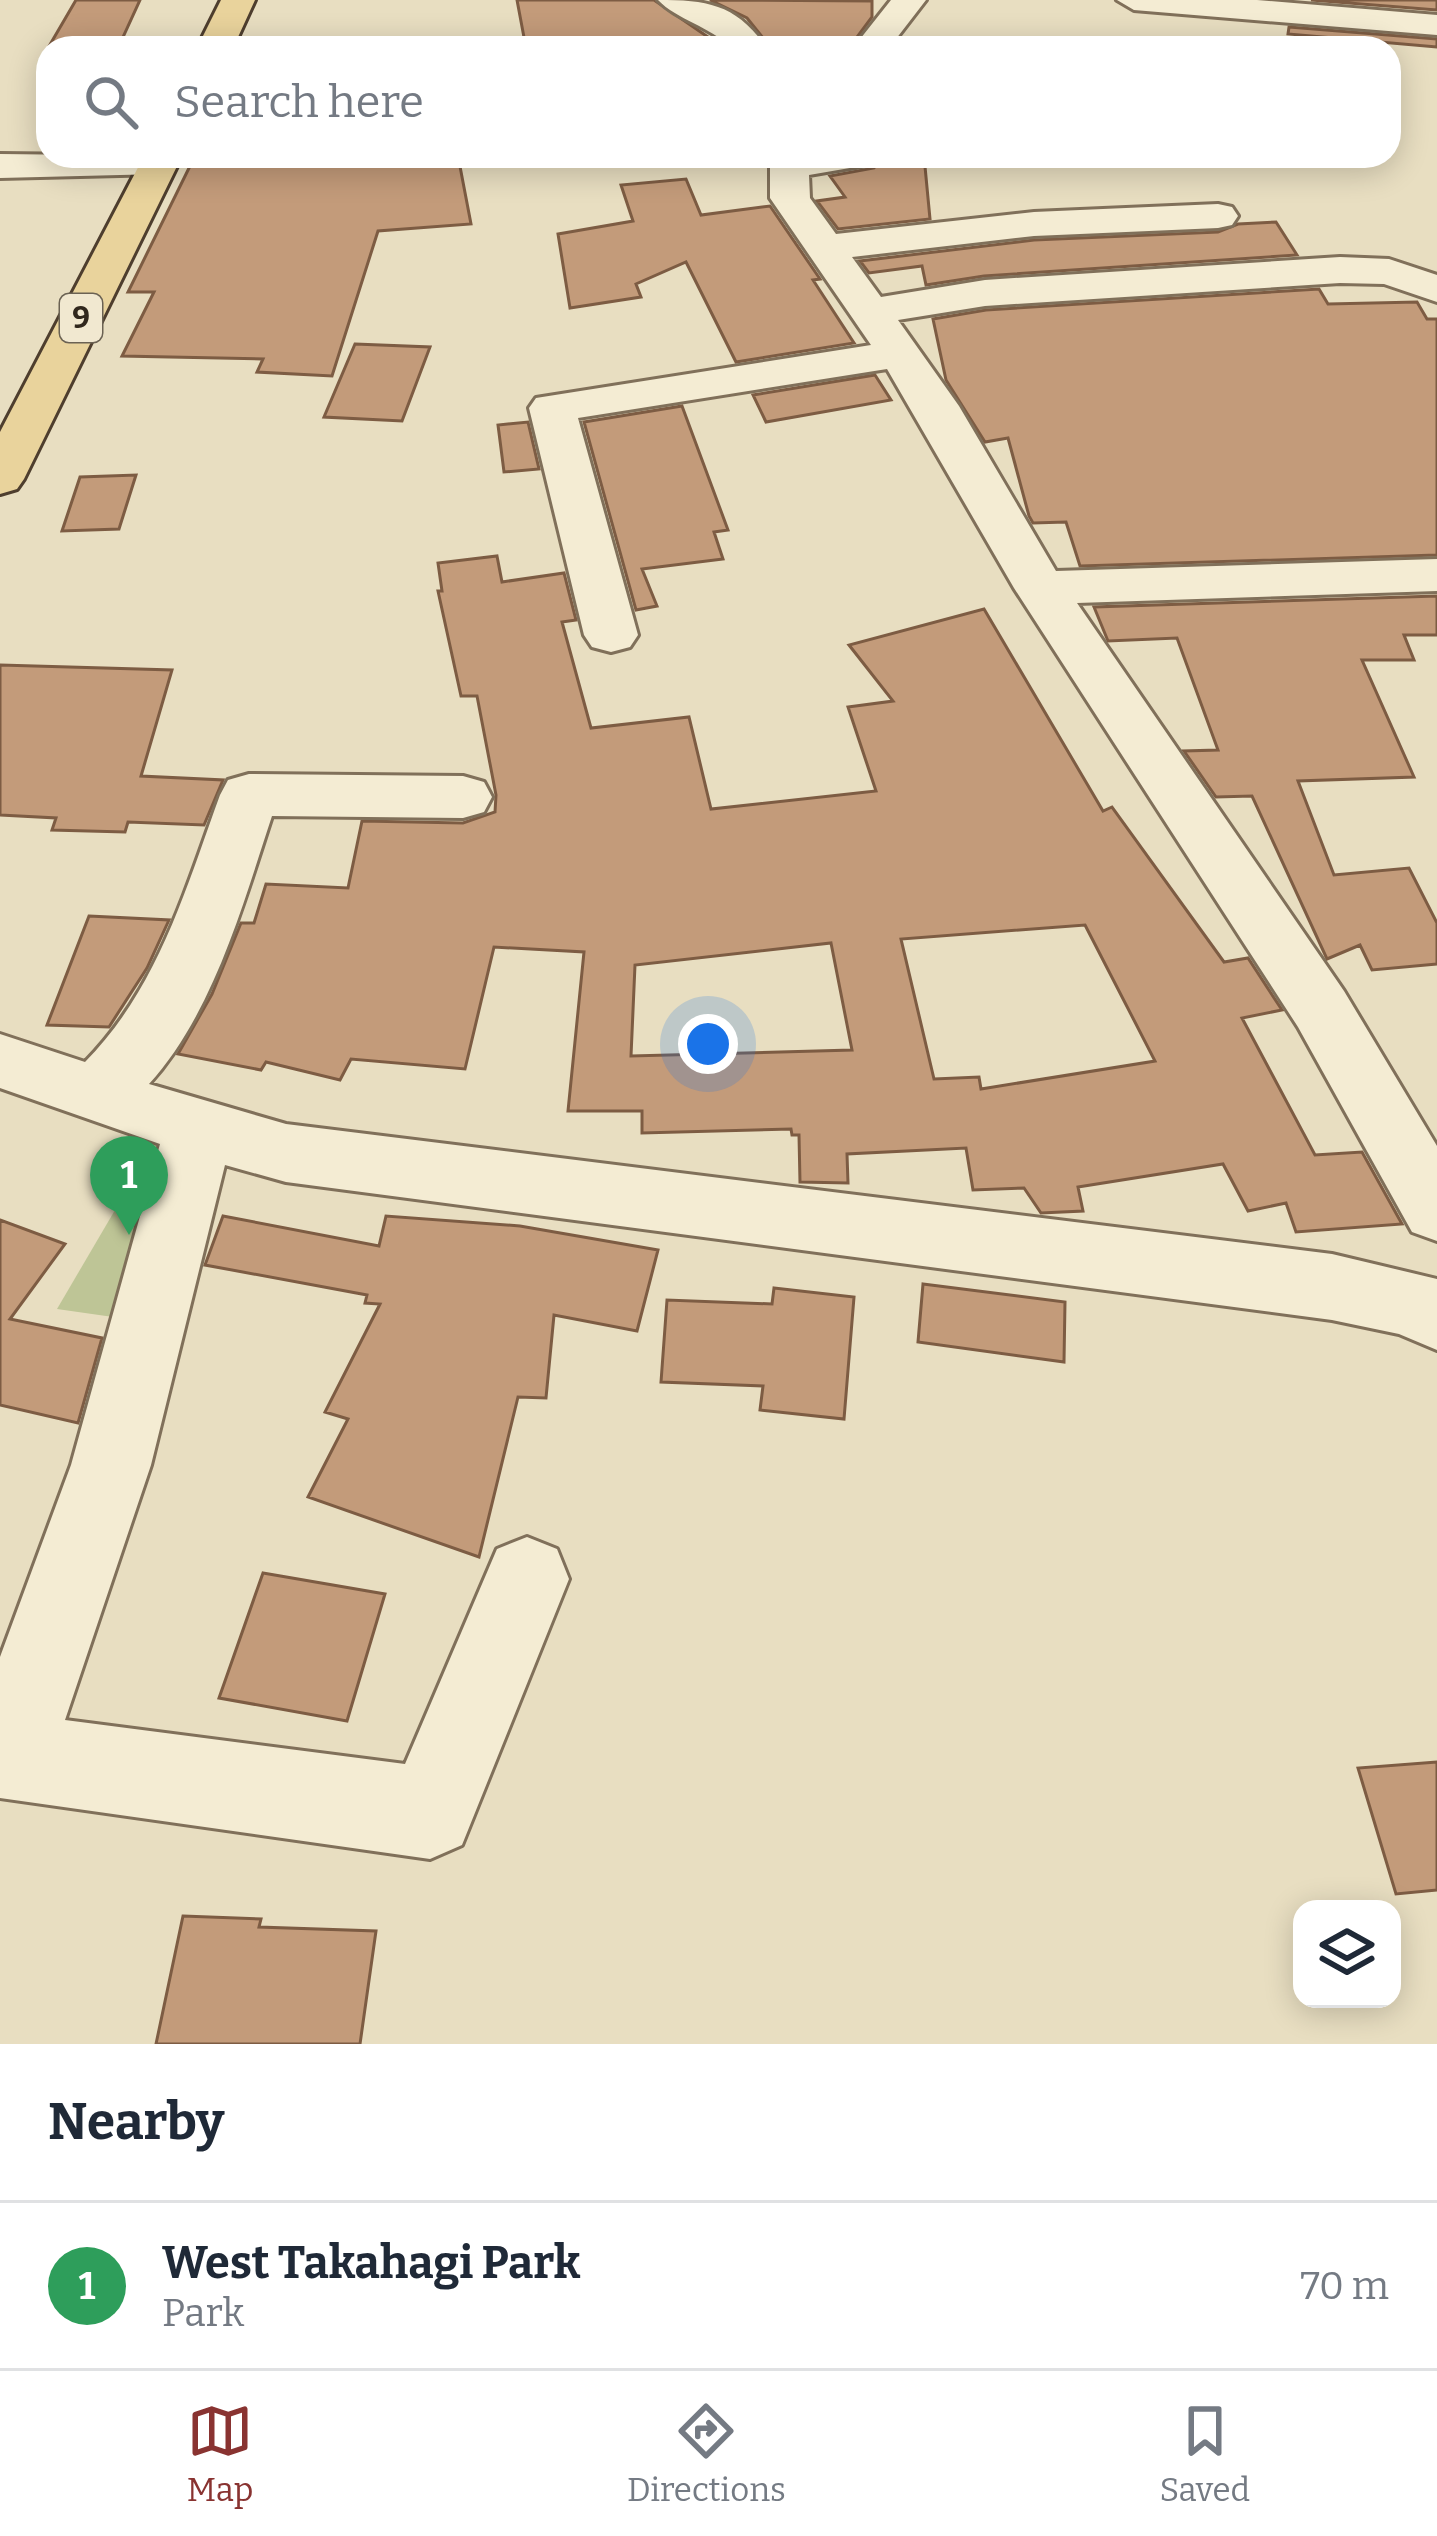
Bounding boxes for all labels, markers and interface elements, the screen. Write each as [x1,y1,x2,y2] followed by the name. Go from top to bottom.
[36,36,1401,168] search box
[78,69,144,135] icon: search
[174,75,424,129] text: Search here
[60,294,102,342] road number: 9
[678,1014,738,1074] your location
[90,1136,168,1235] pin: 1
[1293,1900,1401,2008] map controls
[1293,1900,1401,2008] button: layers
[48,2091,224,2153] text: Nearby
[162,2236,580,2290] text: West Takahagi Park
[79,2263,95,2309] text: 1
[1300,2263,1389,2309] text: 70 m
[162,2290,244,2336] text: Park
[187,2398,253,2510] tab: Map
[627,2398,786,2510] tab: Directions
[1160,2398,1250,2510] tab: Saved

